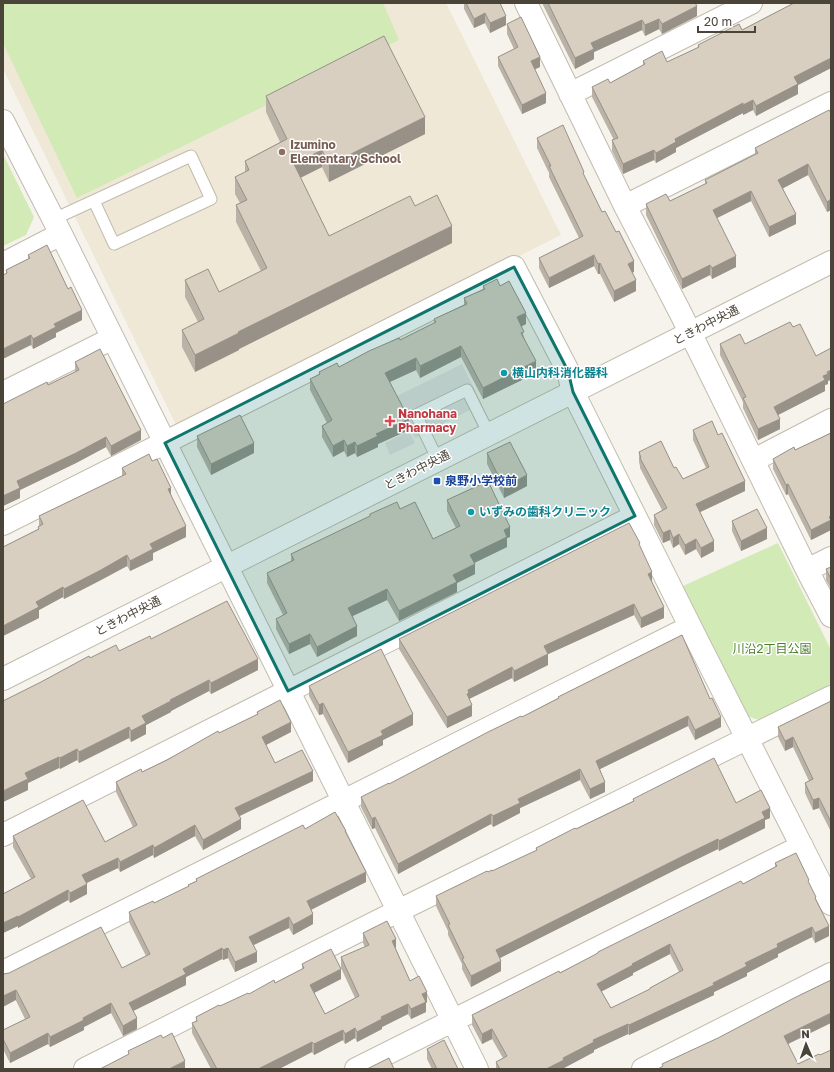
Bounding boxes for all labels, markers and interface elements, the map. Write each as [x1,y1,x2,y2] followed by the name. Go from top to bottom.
[698,8,755,34] scale bar
[704,14,732,29] text: 20 m
[290,137,401,166] place label: Izumino Elementary School
[277,147,287,157] marker: Izumino Elementary School
[670,302,741,348] street label: ときわ中央通
[512,365,608,380] place label: 横山内科消化器科
[499,368,509,378] marker: 横山内科消化器科
[398,406,457,435] place label: Nanohana Pharmacy
[385,416,395,426] marker: Nanohana Pharmacy
[381,447,452,493] street label: ときわ中央通
[445,473,517,488] place label: 泉野小学校前
[432,476,442,486] marker: 泉野小学校前
[479,504,611,519] place label: いずみの歯科クリニック
[466,507,476,517] marker: いずみの歯科クリニック
[92,593,163,639] street label: ときわ中央通
[733,641,811,656] park label: 川沿2丁目公園
[786,1024,826,1064] north arrow
[801,1027,810,1040] text: N

